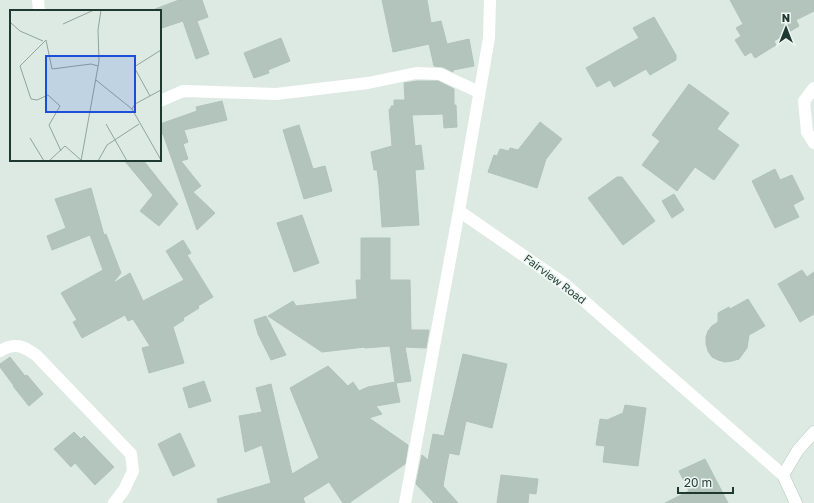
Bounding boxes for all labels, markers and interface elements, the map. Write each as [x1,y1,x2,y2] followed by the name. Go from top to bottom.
[766,8,806,48] north arrow
[10,10,161,161] inset map
[782,11,790,24] text: N
[522,251,589,306] street label: Fairview Road
[678,469,733,495] scale bar
[684,475,712,490] text: 20 m

